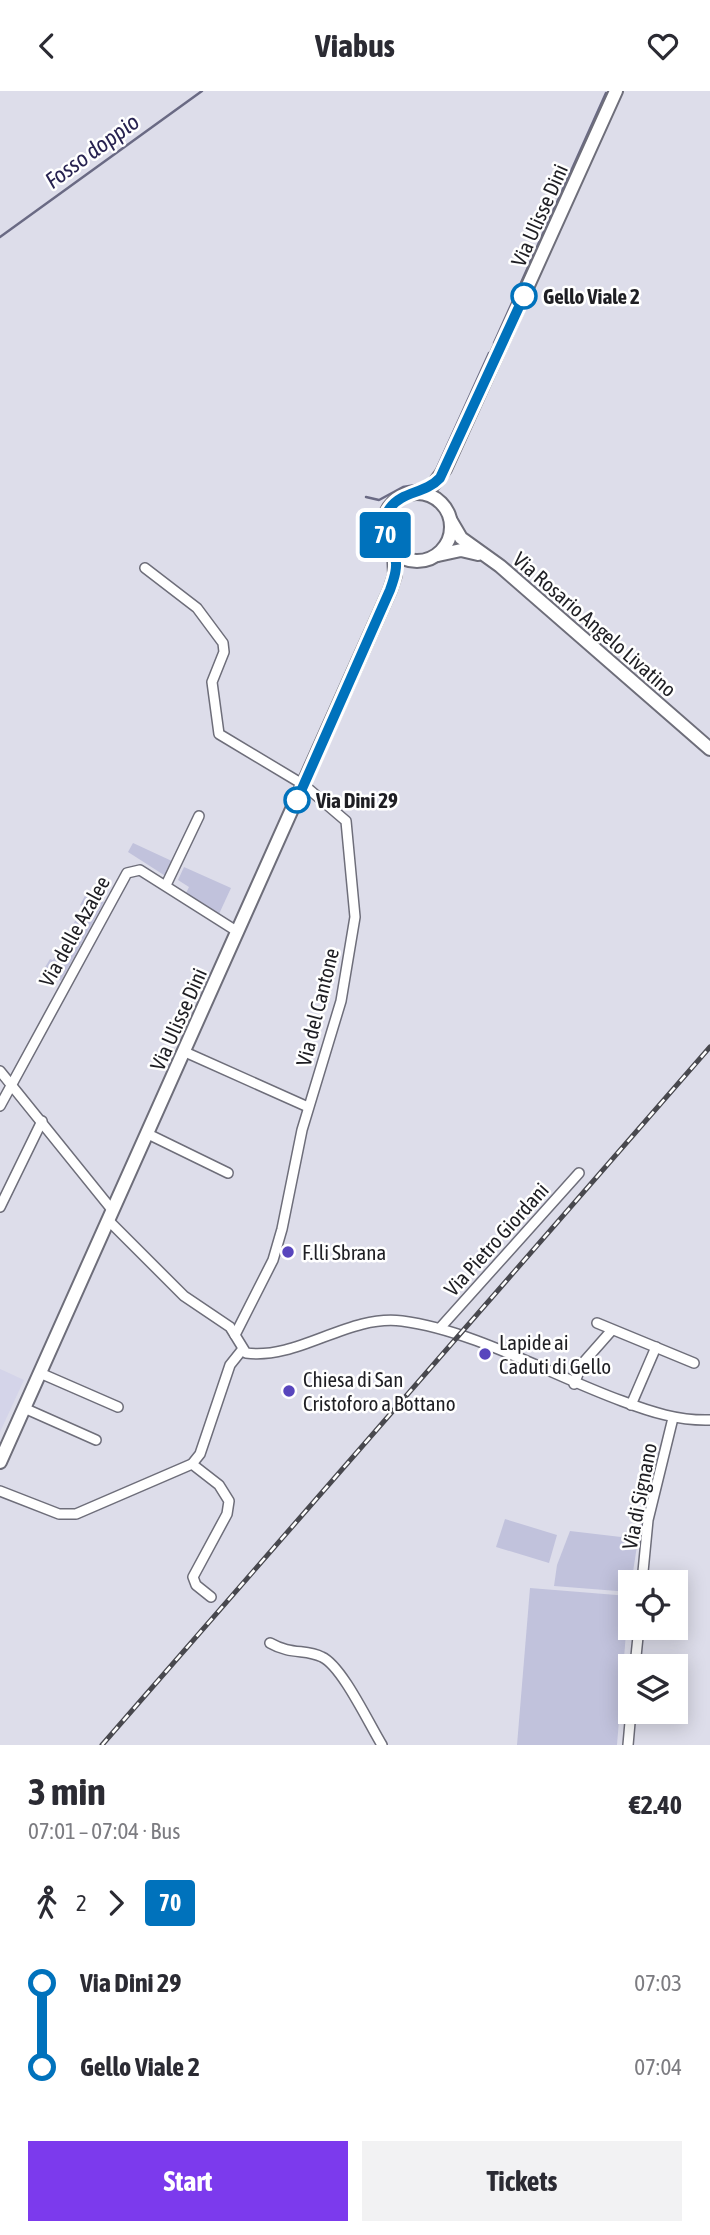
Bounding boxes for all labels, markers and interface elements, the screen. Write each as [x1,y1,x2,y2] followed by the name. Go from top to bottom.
[28,27,66,65] icon: back
[315,27,395,64] text: Viabus
[644,27,682,65] icon: heart
[40,108,144,194] water label: Fosso doppio
[506,160,572,270] street label: Via Ulisse Dini
[511,283,537,309] marker: Gello Viale 2
[543,284,640,308] place label: Gello Viale 2
[354,512,416,558] line badge: 70
[374,521,396,548] text: 70
[509,547,681,701] street label: Via Rosario Angelo Livatino
[284,787,310,813] marker: Via Dini 29
[315,788,398,812] place label: Via Dini 29
[34,872,114,990] street label: Via delle Azalee
[291,946,343,1068] street label: Via del Cantone
[145,964,211,1074] street label: Via Ulisse Dini
[439,1178,553,1300] street label: Via Pietro Giordani
[302,1240,386,1264] place label: F.lli Sbrana
[280,1244,296,1260] marker: F.lli Sbrana
[499,1330,611,1378] place label: Lapide ai Caduti di Gello
[477,1346,493,1362] marker: Lapide ai Caduti di Gello
[303,1367,456,1415] place label: Chiesa di San Cristoforo a Bottano
[281,1383,297,1399] marker: Chiesa di San Cristoforo a Bottano
[617,1441,661,1551] street label: Via di Signano
[618,1570,688,1724] map controls
[618,1570,688,1640] button: locate
[618,1654,688,1724] button: layers
[28,1770,106,1813] text: 3 min
[629,1790,682,1820] text: €2.40
[28,1818,180,1844] text: 07:01 – 07:04 · Bus
[28,1884,66,1922] icon: walk
[97,1884,135,1922] icon: forward
[159,1889,181,1916] text: 70
[76,1890,87,1916] text: 2
[80,1968,182,1998] text: Via Dini 29
[634,1970,682,1996] text: 07:03
[80,2052,200,2082] text: Gello Viale 2
[634,2054,682,2080] text: 07:04
[28,2141,348,2221] button: Start
[362,2141,682,2221] button: Tickets

